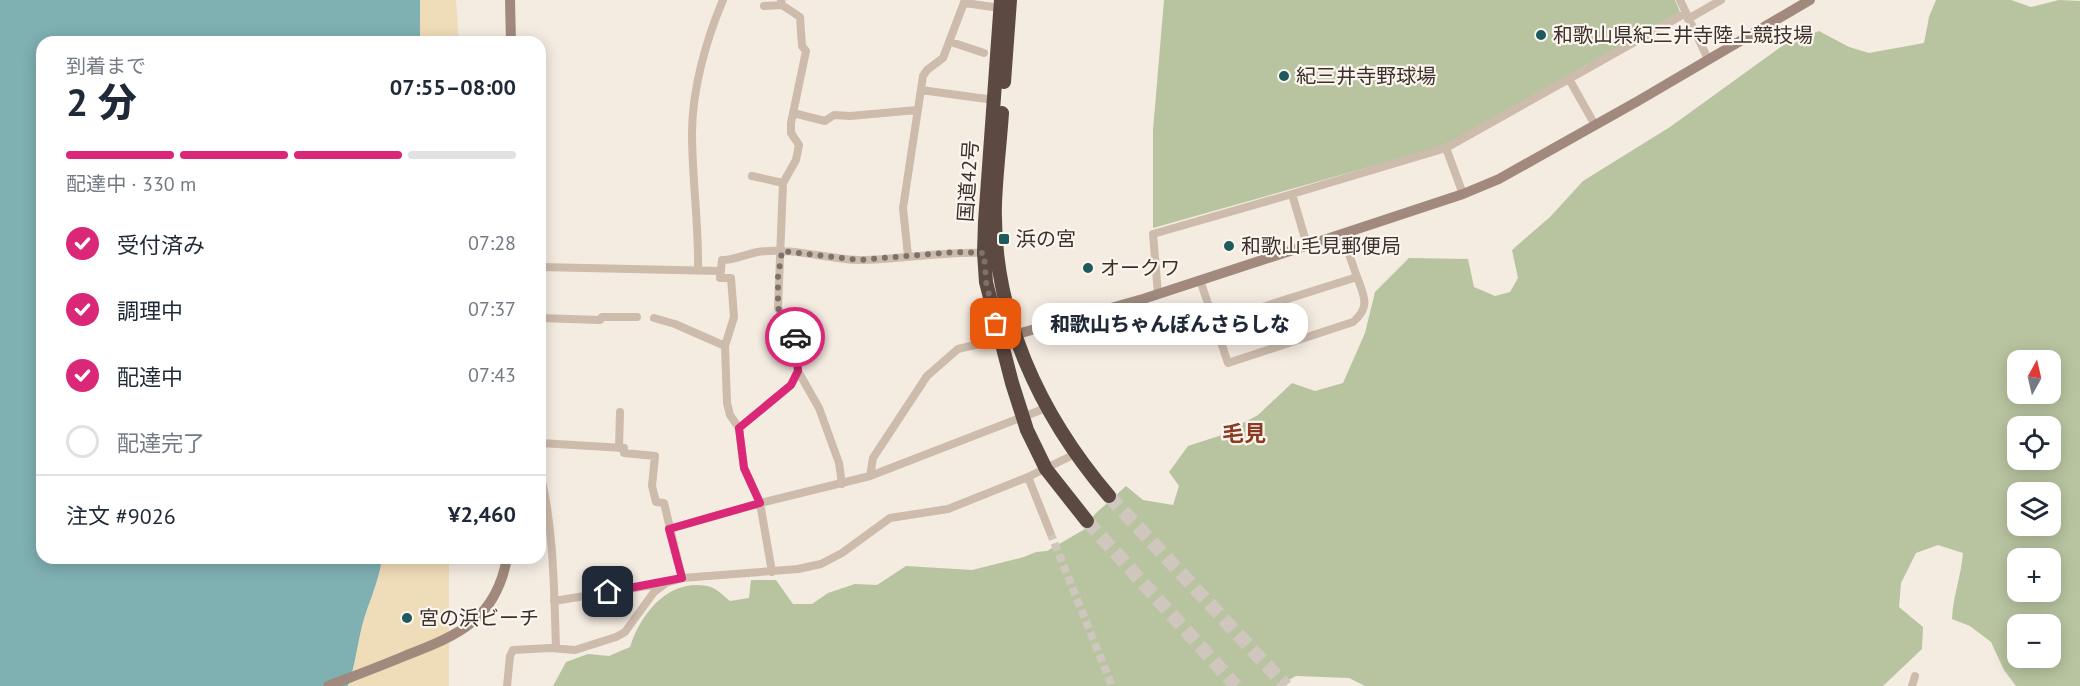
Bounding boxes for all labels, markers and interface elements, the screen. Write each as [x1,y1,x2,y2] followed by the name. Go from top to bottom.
[1553,22,1813,48] place label: 和歌山県紀三井寺陸上競技場
[1534,28,1548,42] marker: 和歌山県紀三井寺陸上競技場
[66,53,146,79] text: 到着まで
[1296,63,1436,89] place label: 紀三井寺野球場
[1277,69,1291,83] marker: 紀三井寺野球場
[390,73,516,101] text: 07:55–08:00
[66,76,137,127] text: 2 分
[952,139,984,223] street label: 国道42号
[66,171,196,197] text: 配達中 · 330 m
[1016,226,1076,252] place label: 浜の宮
[66,227,99,260] icon: check
[468,230,516,256] text: 07:28
[117,231,205,259] text: 受付済み
[997,232,1011,246] marker: 浜の宮
[1241,233,1401,259] place label: 和歌山毛見郵便局
[1222,239,1236,253] marker: 和歌山毛見郵便局
[1100,255,1180,281] place label: オークワ
[1081,261,1095,275] marker: オークワ
[66,293,99,326] icon: check
[468,296,516,322] text: 07:37
[117,297,183,325] text: 調理中
[970,298,1021,349] pin
[1032,303,1308,345] callout: 和歌山ちゃんぽんさらしな
[765,307,825,367] courier
[979,307,1012,340] icon: bag
[1050,311,1290,337] text: 和歌山ちゃんぽんさらしな
[779,321,812,354] icon: car
[2007,350,2061,404] north arrow
[2007,350,2061,668] map controls
[66,359,99,392] icon: check
[468,362,516,388] text: 07:43
[117,363,183,391] text: 配達中
[2007,416,2061,470] button: locate
[1222,419,1266,447] district label: 毛見
[117,429,205,457] text: 配達完了
[2007,482,2061,536] button: layers
[448,500,516,528] text: ¥2,460
[66,502,176,530] text: 注文 #9026
[2007,548,2061,602] button: +
[582,566,633,617] pin
[591,575,624,608] icon: home
[419,605,539,631] place label: 宮の浜ビーチ
[400,611,414,625] marker: 宮の浜ビーチ
[2007,614,2061,668] button: −

